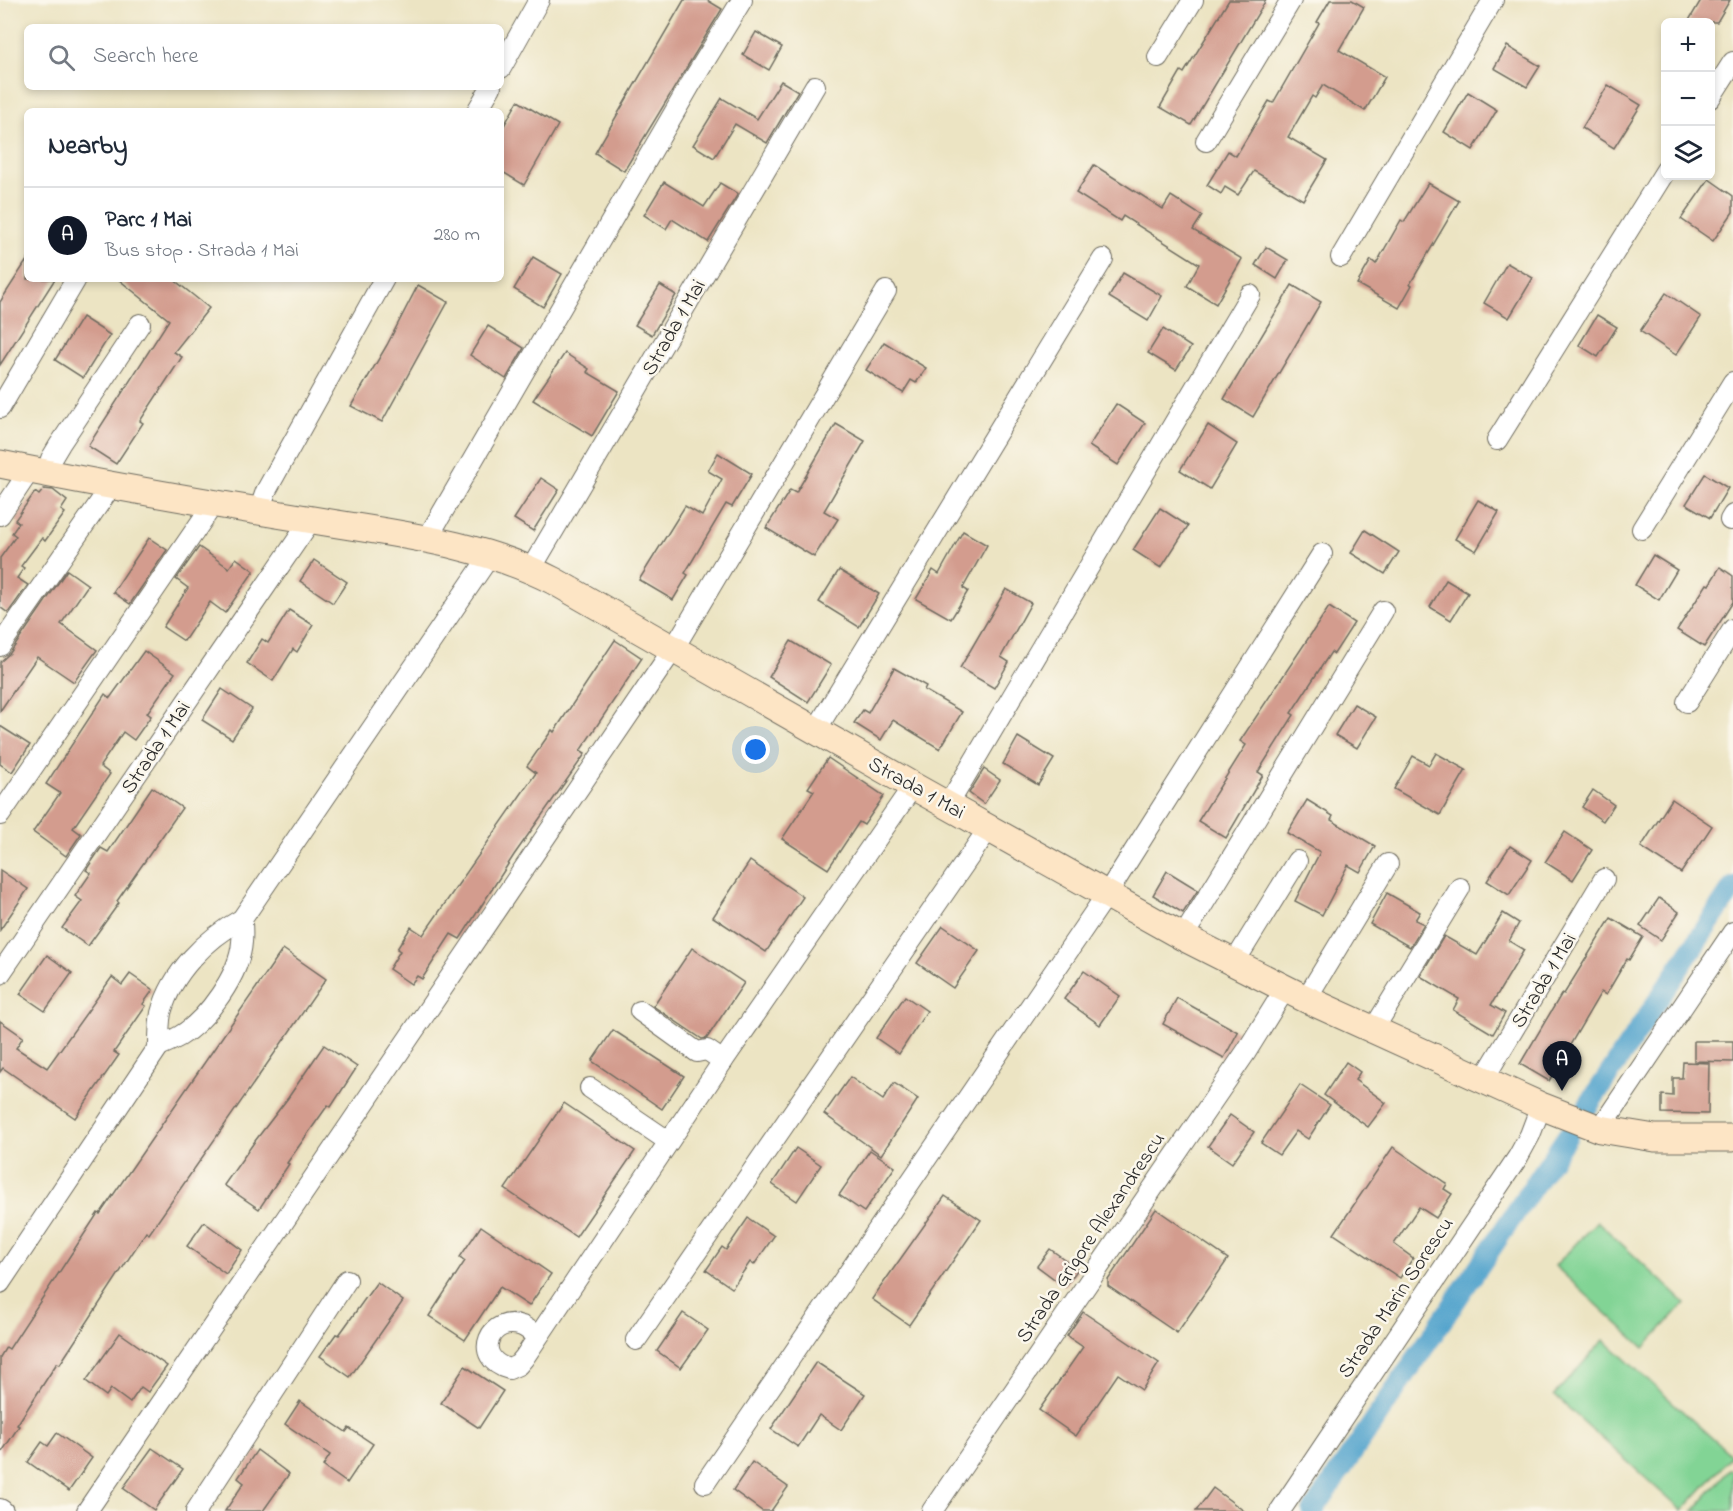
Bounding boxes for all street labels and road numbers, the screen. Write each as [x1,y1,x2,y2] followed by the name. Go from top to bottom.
[635,274,714,382] street label: Strada 1 Mai
[114,696,199,801] street label: Strada 1 Mai
[862,750,970,828] street label: Strada 1 Mai
[1504,928,1585,1034] street label: Strada 1 Mai
[1010,1127,1175,1351] street label: Strada Grigore Alexandrescu
[1331,1211,1462,1385] street label: Strada Marin Sorescu

